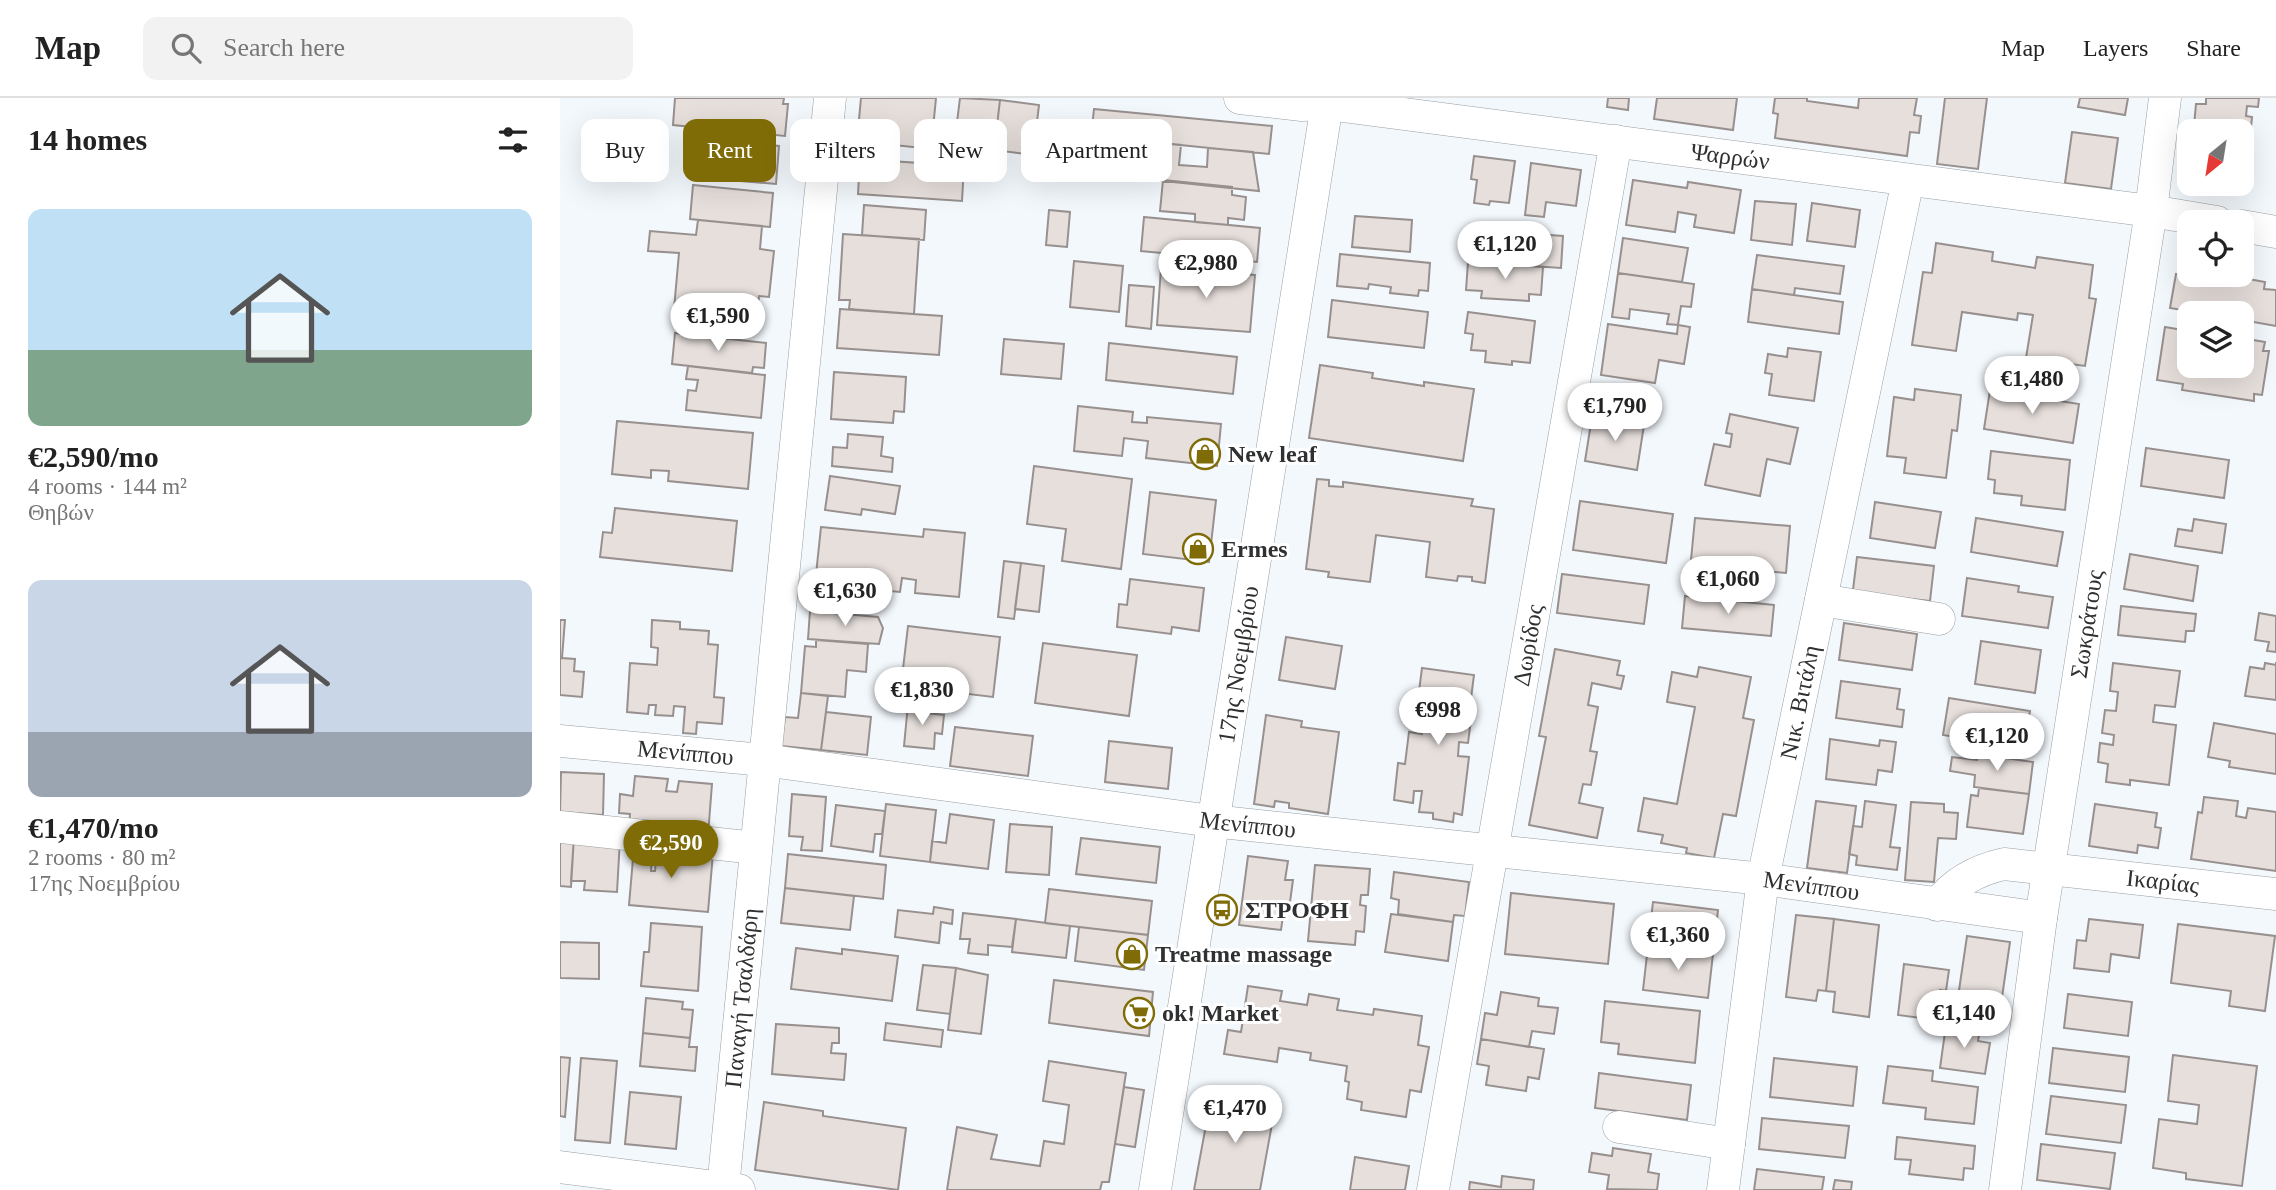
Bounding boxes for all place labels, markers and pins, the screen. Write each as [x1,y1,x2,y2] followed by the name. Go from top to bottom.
[1448,222,1562,281] pin: €1,120
[1149,240,1263,300] pin: €2,980
[661,294,775,353] pin: €1,590
[1975,356,2089,416] pin: €1,480
[1558,384,1672,443] pin: €1,790
[1188,437,1222,471] shop icon: New leaf
[1228,441,1318,467] place label: New leaf
[1181,532,1215,566] shop icon: Ermes
[1221,536,1288,562] place label: Ermes
[1671,556,1785,616] pin: €1,060
[788,568,902,628] pin: €1,630
[865,668,979,727] pin: €1,830
[1397,688,1479,747] pin: €998
[1940,714,2054,773] pin: €1,120
[614,820,728,880] pin: €2,590
[1205,893,1239,927] bus stop icon: ΣΤΡΟΦΗ
[1245,897,1349,923] place label: ΣΤΡΟΦΗ
[1621,912,1735,972] pin: €1,360
[1115,937,1149,971] shop icon: Treatme massage
[1155,941,1332,967] place label: Treatme massage
[1907,990,2021,1050] pin: €1,140
[1122,996,1156,1030] supermarket icon: ok! Market
[1162,1000,1279,1026] place label: ok! Market
[1178,1086,1292,1145] pin: €1,470

